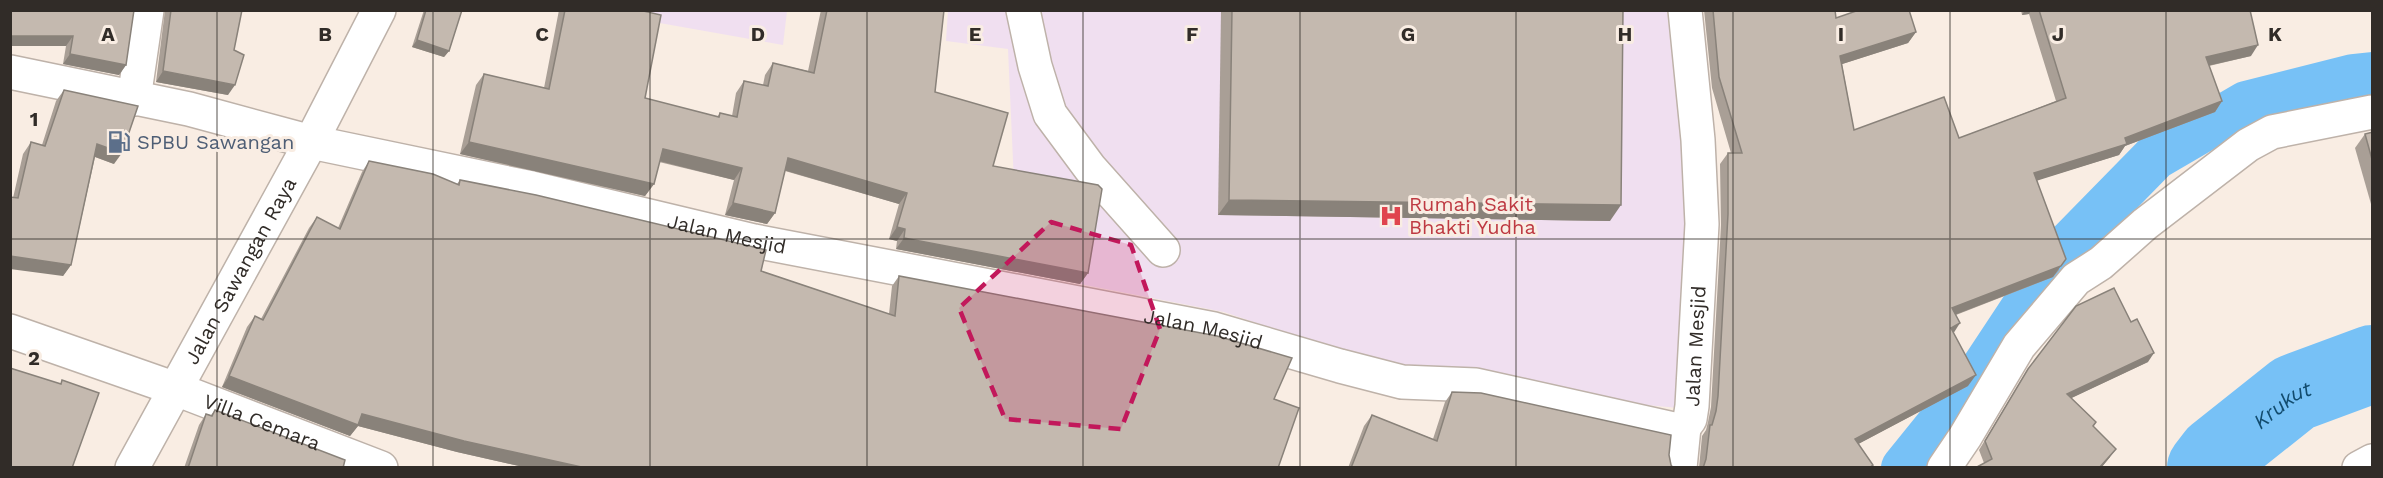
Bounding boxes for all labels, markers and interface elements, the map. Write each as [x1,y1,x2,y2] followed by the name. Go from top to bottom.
[101,22,115,46] text: A
[318,22,332,46] text: B
[535,22,549,46] text: C
[751,22,765,46] text: D
[969,22,981,46] text: E
[1186,22,1198,46] text: F
[1401,22,1415,46] text: G
[1618,22,1632,46] text: H
[1838,22,1844,46] text: I
[2052,22,2064,46] text: J
[2268,22,2282,46] text: K
[30,107,38,131] text: 1
[106,129,132,155] fuel station icon: SPBU Sawangan
[137,130,294,154] place label: SPBU Sawangan
[179,173,301,368] street label: Jalan Sawangan Raya
[1409,192,1536,239] place label: Rumah Sakit Bhakti Yudha
[1378,203,1404,229] hospital icon: Rumah Sakit Bhakti Yudha
[665,209,788,259] street label: Jalan Mesjid
[1680,285,1711,407] street label: Jalan Mesjid
[1142,304,1265,355] street label: Jalan Mesjid
[28,346,40,370] text: 2
[2248,375,2315,433] water label: Krukut
[200,389,324,455] street label: Villa Cemara

